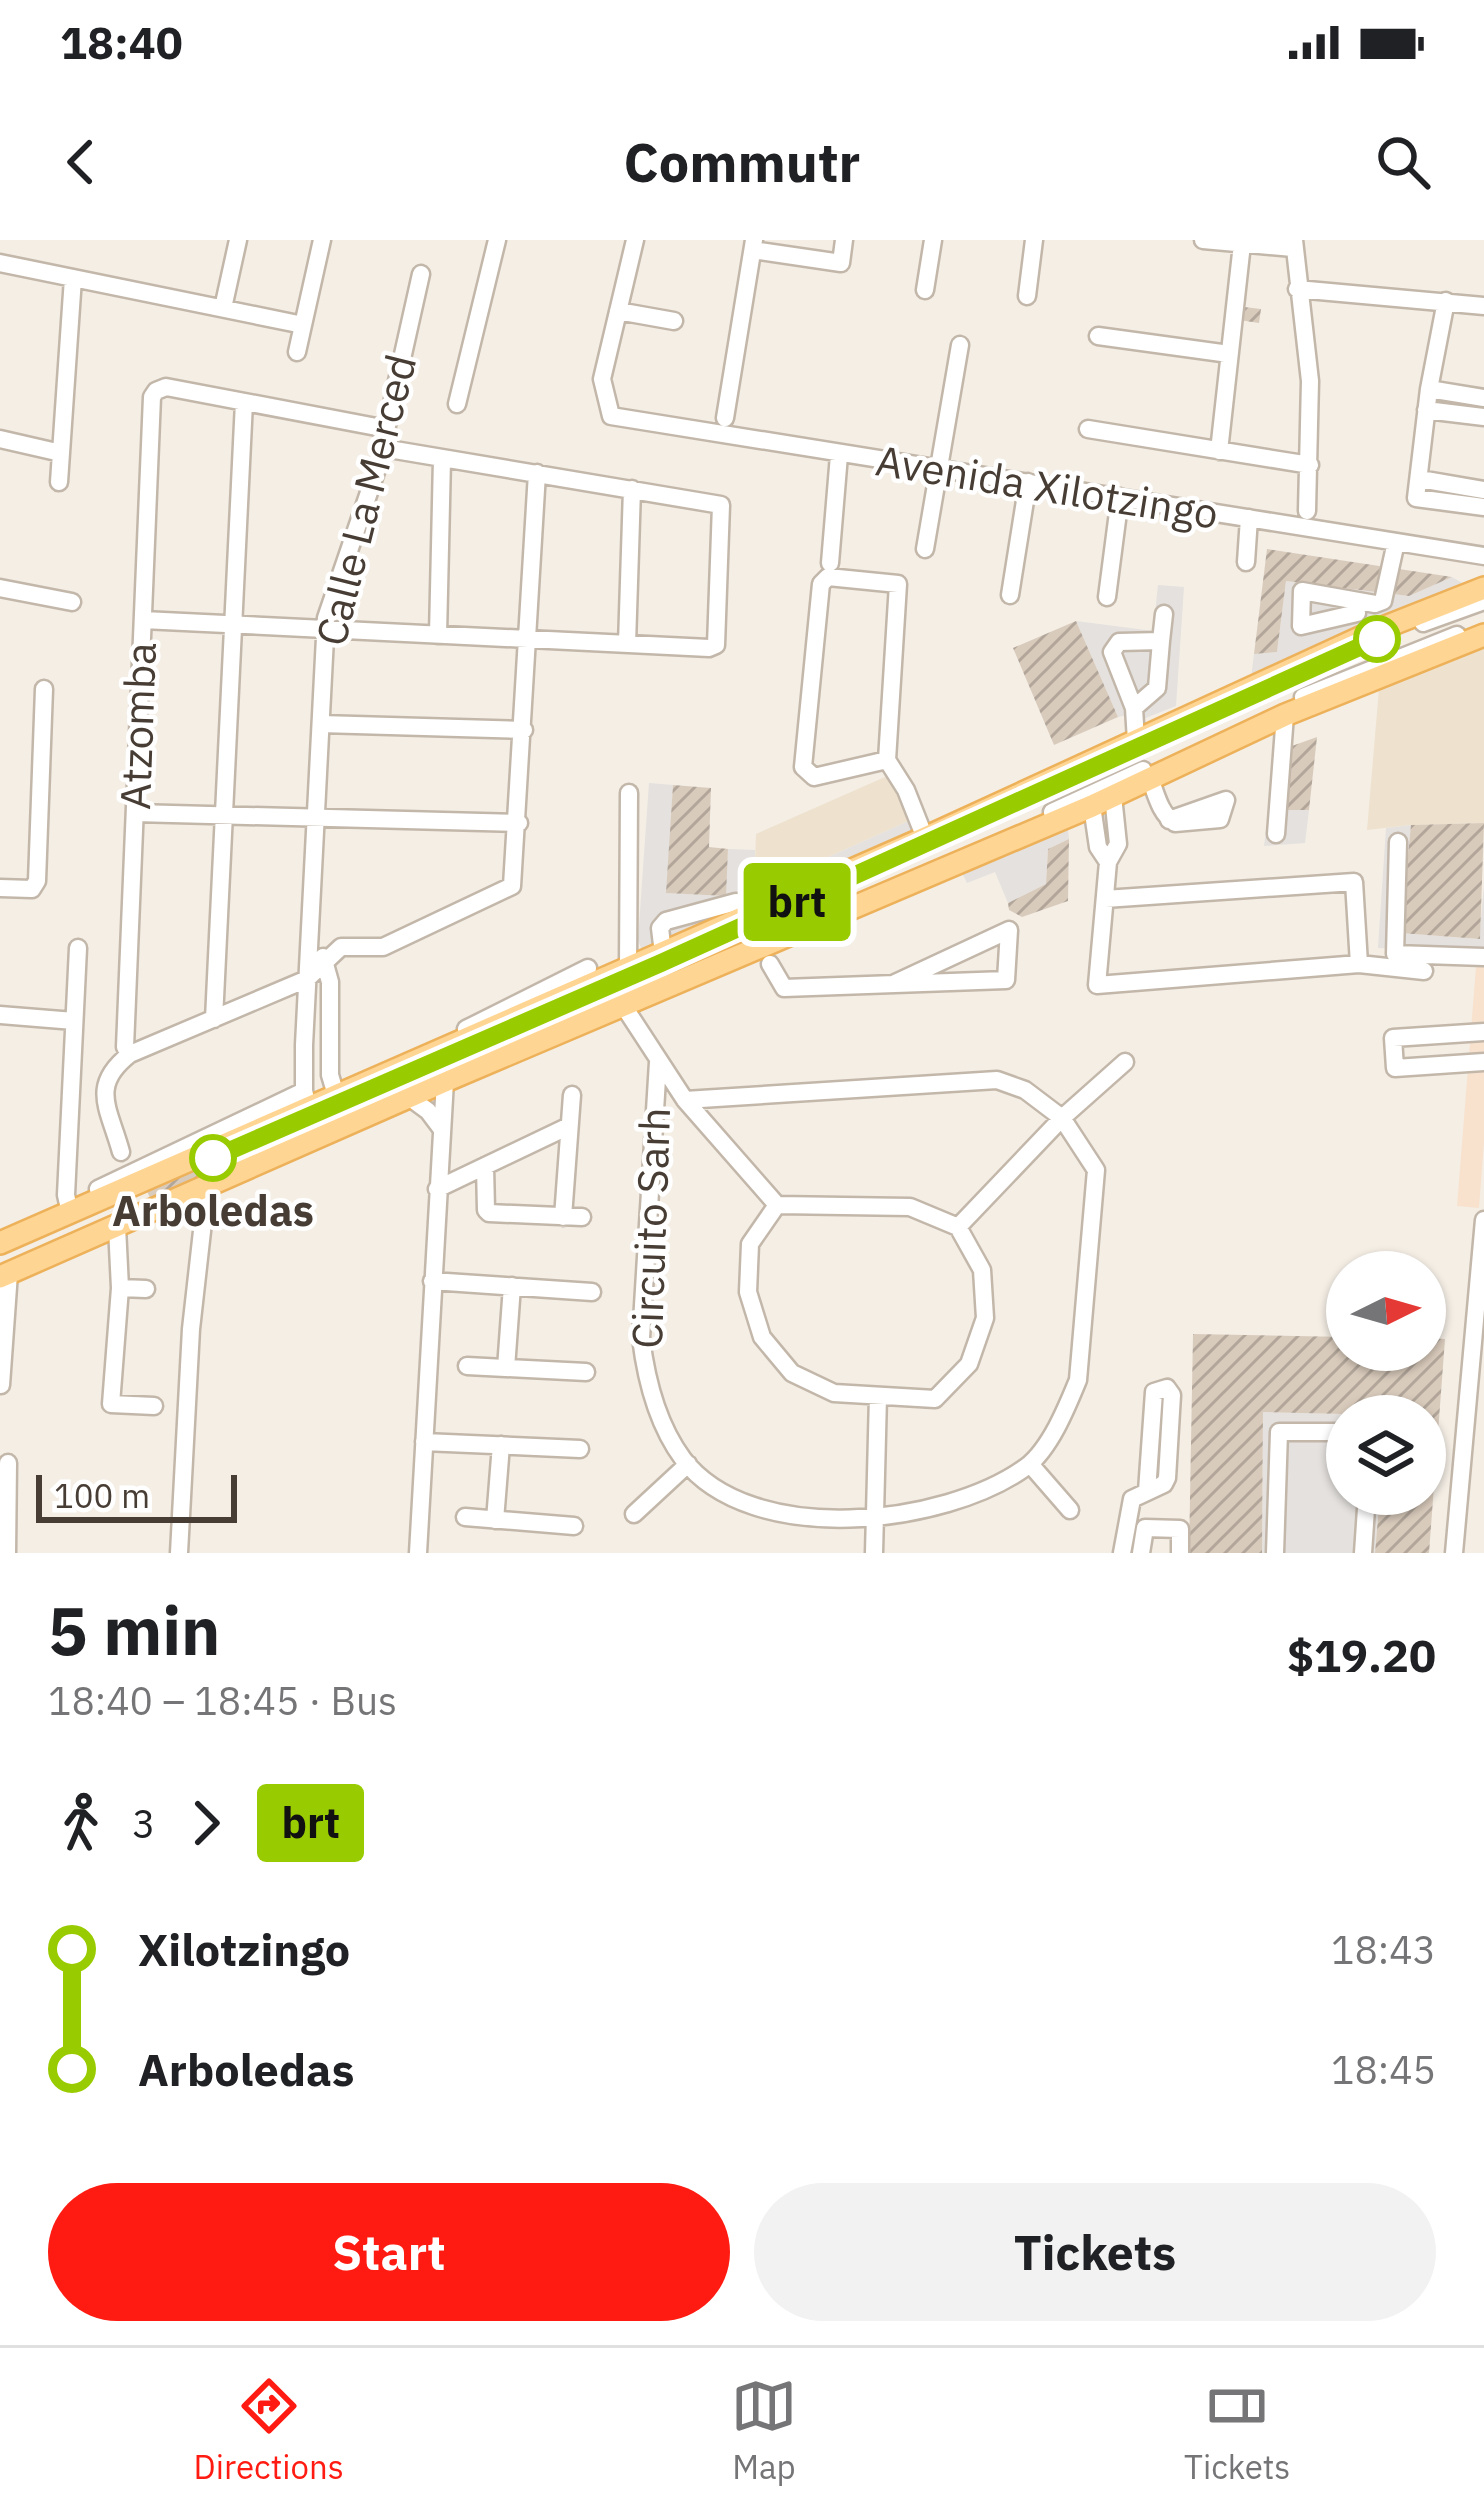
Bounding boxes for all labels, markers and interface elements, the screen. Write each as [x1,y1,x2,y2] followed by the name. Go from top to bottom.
[60,13,183,71] text: 18:40
[624,127,860,197] text: Commutr
[48,129,114,195] icon: back
[1370,129,1436,195] icon: search
[303,349,428,651] street label: Calle La Merced
[872,432,1222,541] street label: Avenida Xilotzingo
[1355,617,1399,661] unlabelled marker
[107,641,168,811] street label: Atzomba
[728,863,866,941] line badge: brt
[768,874,826,929] text: brt
[619,1106,682,1350] street label: Circuito Sarh
[191,1136,235,1180] marker: Arboledas
[112,1183,314,1238] place label: Arboledas
[1326,1251,1446,1371] north arrow
[1326,1251,1446,1515] map controls
[1326,1395,1446,1515] button: layers
[36,1469,237,1522] scale bar
[54,1474,150,1517] text: 100 m
[48,1587,220,1673] text: 5 min
[1287,1626,1436,1684] text: $19.20
[48,1675,397,1726] text: 18:40 – 18:45 · Bus
[48,1790,114,1856] icon: walk
[173,1790,239,1856] icon: forward
[281,1795,340,1850] text: brt
[132,1798,155,1849] text: 3
[138,1920,350,1978] text: Xilotzingo
[1331,1924,1436,1975] text: 18:43
[138,2040,354,2098] text: Arboledas
[1331,2044,1436,2095] text: 18:45
[48,2183,730,2321] button: Start
[754,2183,1436,2321] button: Tickets
[194,2373,344,2488] tab: Directions
[731,2373,797,2488] tab: Map
[1184,2373,1290,2488] tab: Tickets

